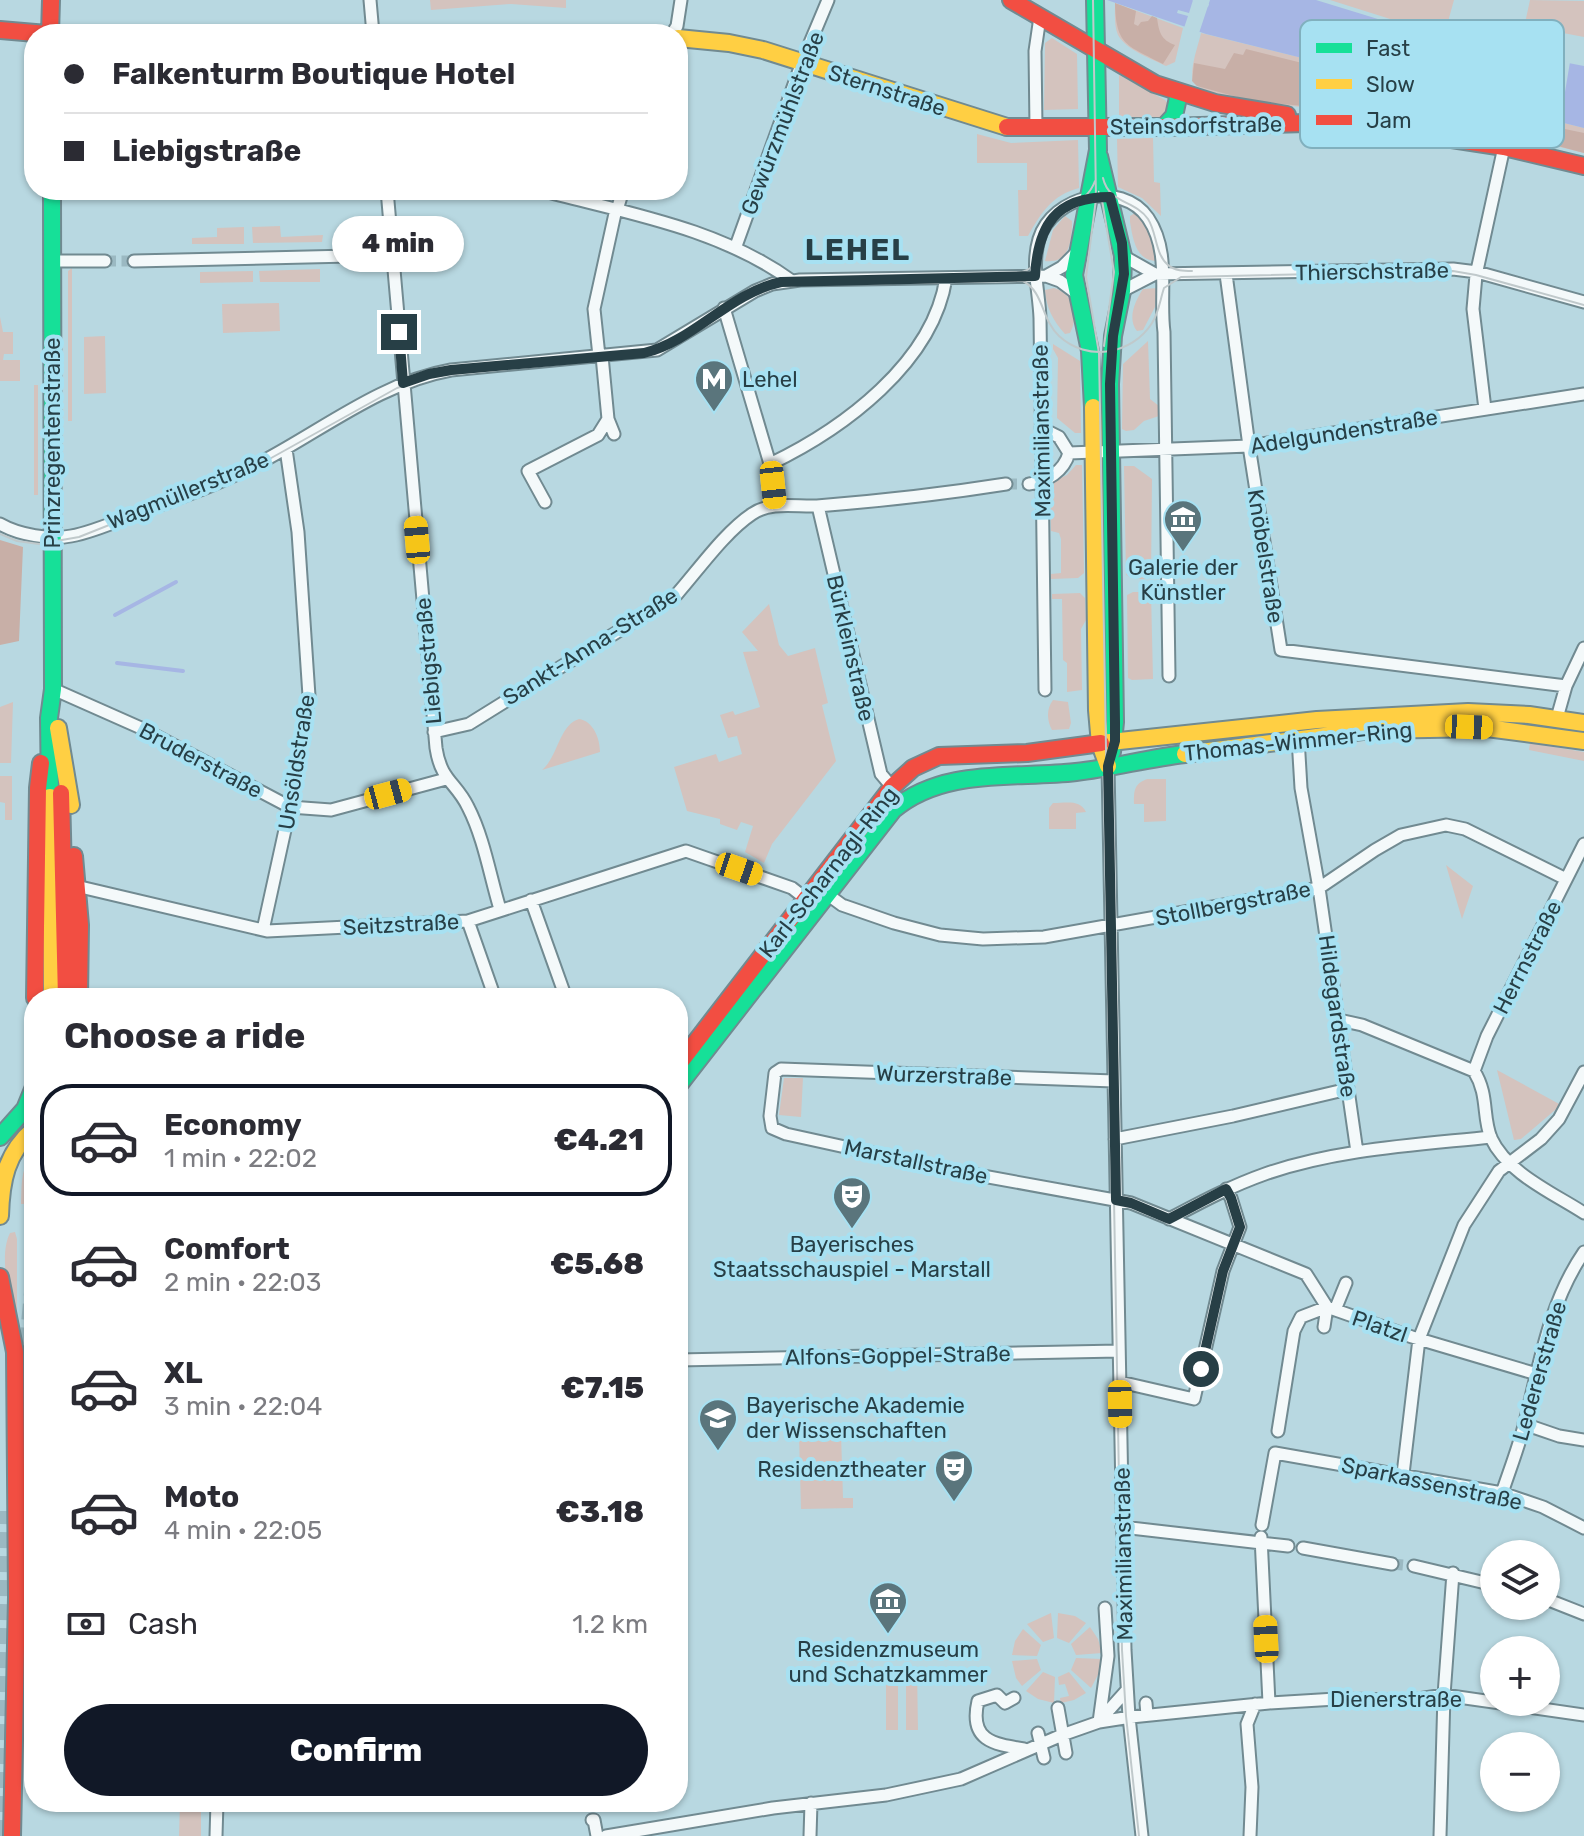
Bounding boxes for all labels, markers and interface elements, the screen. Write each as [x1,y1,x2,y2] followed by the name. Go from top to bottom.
[1300,20,1564,148] legend
[735,28,830,219] street label: Gewürzmühlstraße
[1366,35,1411,62] text: Fast
[112,56,515,92] text: Falkenturm Boutique Hotel
[825,59,949,122] street label: Sternstraße
[1366,71,1415,98] text: Slow
[1366,107,1412,134] text: Jam
[1110,110,1282,141] street label: Steinsdorfstraße
[112,133,301,169] text: Liebigstraße
[333,216,465,272] callout: 4 min
[362,228,434,259] text: 4 min
[805,232,911,268] district label: LEHEL
[1295,257,1449,286] street label: Thierschstraße
[381,314,417,350] route end
[39,337,66,549] street label: Prinzregentenstraße
[1026,344,1057,518] street label: Maximilianstraße
[693,358,735,413] metro station icon: Lehel
[742,366,798,393] place label: Lehel
[1249,403,1440,460] street label: Adelgundenstraße
[103,446,273,535] street label: Wagmüllerstraße
[759,460,787,510] car
[1242,487,1289,625] street label: Knöbelstraße
[1162,498,1204,553] museum icon: Galerie der Künstler
[403,515,431,565] car
[1128,554,1239,606] place label: Galerie der Künstler
[821,572,880,724] street label: Bürkleinstraße
[498,582,683,711] street label: Sankt-Anna-Straße
[410,597,447,725] street label: Liebigstraße
[272,693,321,832] street label: Unsöldstraße
[1445,714,1493,740] car
[1182,716,1414,767] street label: Thomas-Wimmer-Ring
[135,717,267,804] street label: Bruderstraße
[362,776,414,812] car
[753,781,904,963] street label: Karl-Scharnagl-Ring
[712,850,766,888] car
[1153,875,1313,932] street label: Stollbergstraße
[1487,896,1568,1018] street label: Herrnstraße
[342,908,460,941] street label: Seitzstraße
[1313,933,1362,1099] street label: Hildegardstraße
[64,1014,305,1057] text: Choose a ride
[875,1060,1012,1091] street label: Wurzerstraße
[68,1104,140,1176] icon: car
[164,1107,302,1143] text: Economy
[554,1122,644,1158] text: €4.21
[842,1133,990,1190] street label: Marstallstraße
[164,1143,317,1174] text: 1 min · 22:02
[831,1175,873,1230] theatre icon: Bayerisches Staatsschauspiel - Marstall
[68,1228,140,1300] icon: car
[164,1231,290,1267] text: Comfort
[713,1231,991,1283] place label: Bayerisches Staatsschauspiel - Marstall
[550,1246,644,1282] text: €5.68
[164,1267,321,1298] text: 2 min · 22:03
[1507,1298,1572,1444] street label: Ledererstraße
[1349,1304,1411,1348] street label: Platzl
[785,1340,1011,1371] street label: Alfons-Goppel-Straße
[1183,1351,1219,1387] route start
[68,1352,140,1424] icon: car
[164,1355,203,1391] text: XL
[561,1370,644,1406] text: €7.15
[1108,1380,1132,1428] car
[164,1391,322,1422] text: 3 min · 22:04
[746,1392,965,1444] place label: Bayerische Akademie der Wissenschaften
[697,1397,739,1452] school or university icon: Bayerische Akademie der Wissenschaften
[933,1448,975,1503] theatre icon: Residenztheater
[1339,1451,1525,1516] street label: Sparkassenstraße
[757,1456,927,1483] place label: Residenztheater
[1108,1467,1139,1641] street label: Maximilianstraße
[68,1476,140,1548] icon: car
[164,1479,239,1515] text: Moto
[556,1494,644,1530] text: €3.18
[164,1515,322,1546] text: 4 min · 22:05
[1480,1540,1560,1812] map controls
[1480,1540,1560,1620] button: layers
[867,1580,909,1635] museum icon: Residenzmuseum und Schatzkammer
[64,1602,108,1646] icon: cash
[128,1606,198,1642] text: Cash
[572,1609,648,1640] text: 1.2 km
[1253,1614,1279,1664] car
[788,1636,988,1688] place label: Residenzmuseum und Schatzkammer
[1480,1636,1560,1716] button: +
[1330,1686,1462,1713] street label: Dienerstraße
[64,1704,648,1796] button: Confirm
[1480,1732,1560,1812] button: −

